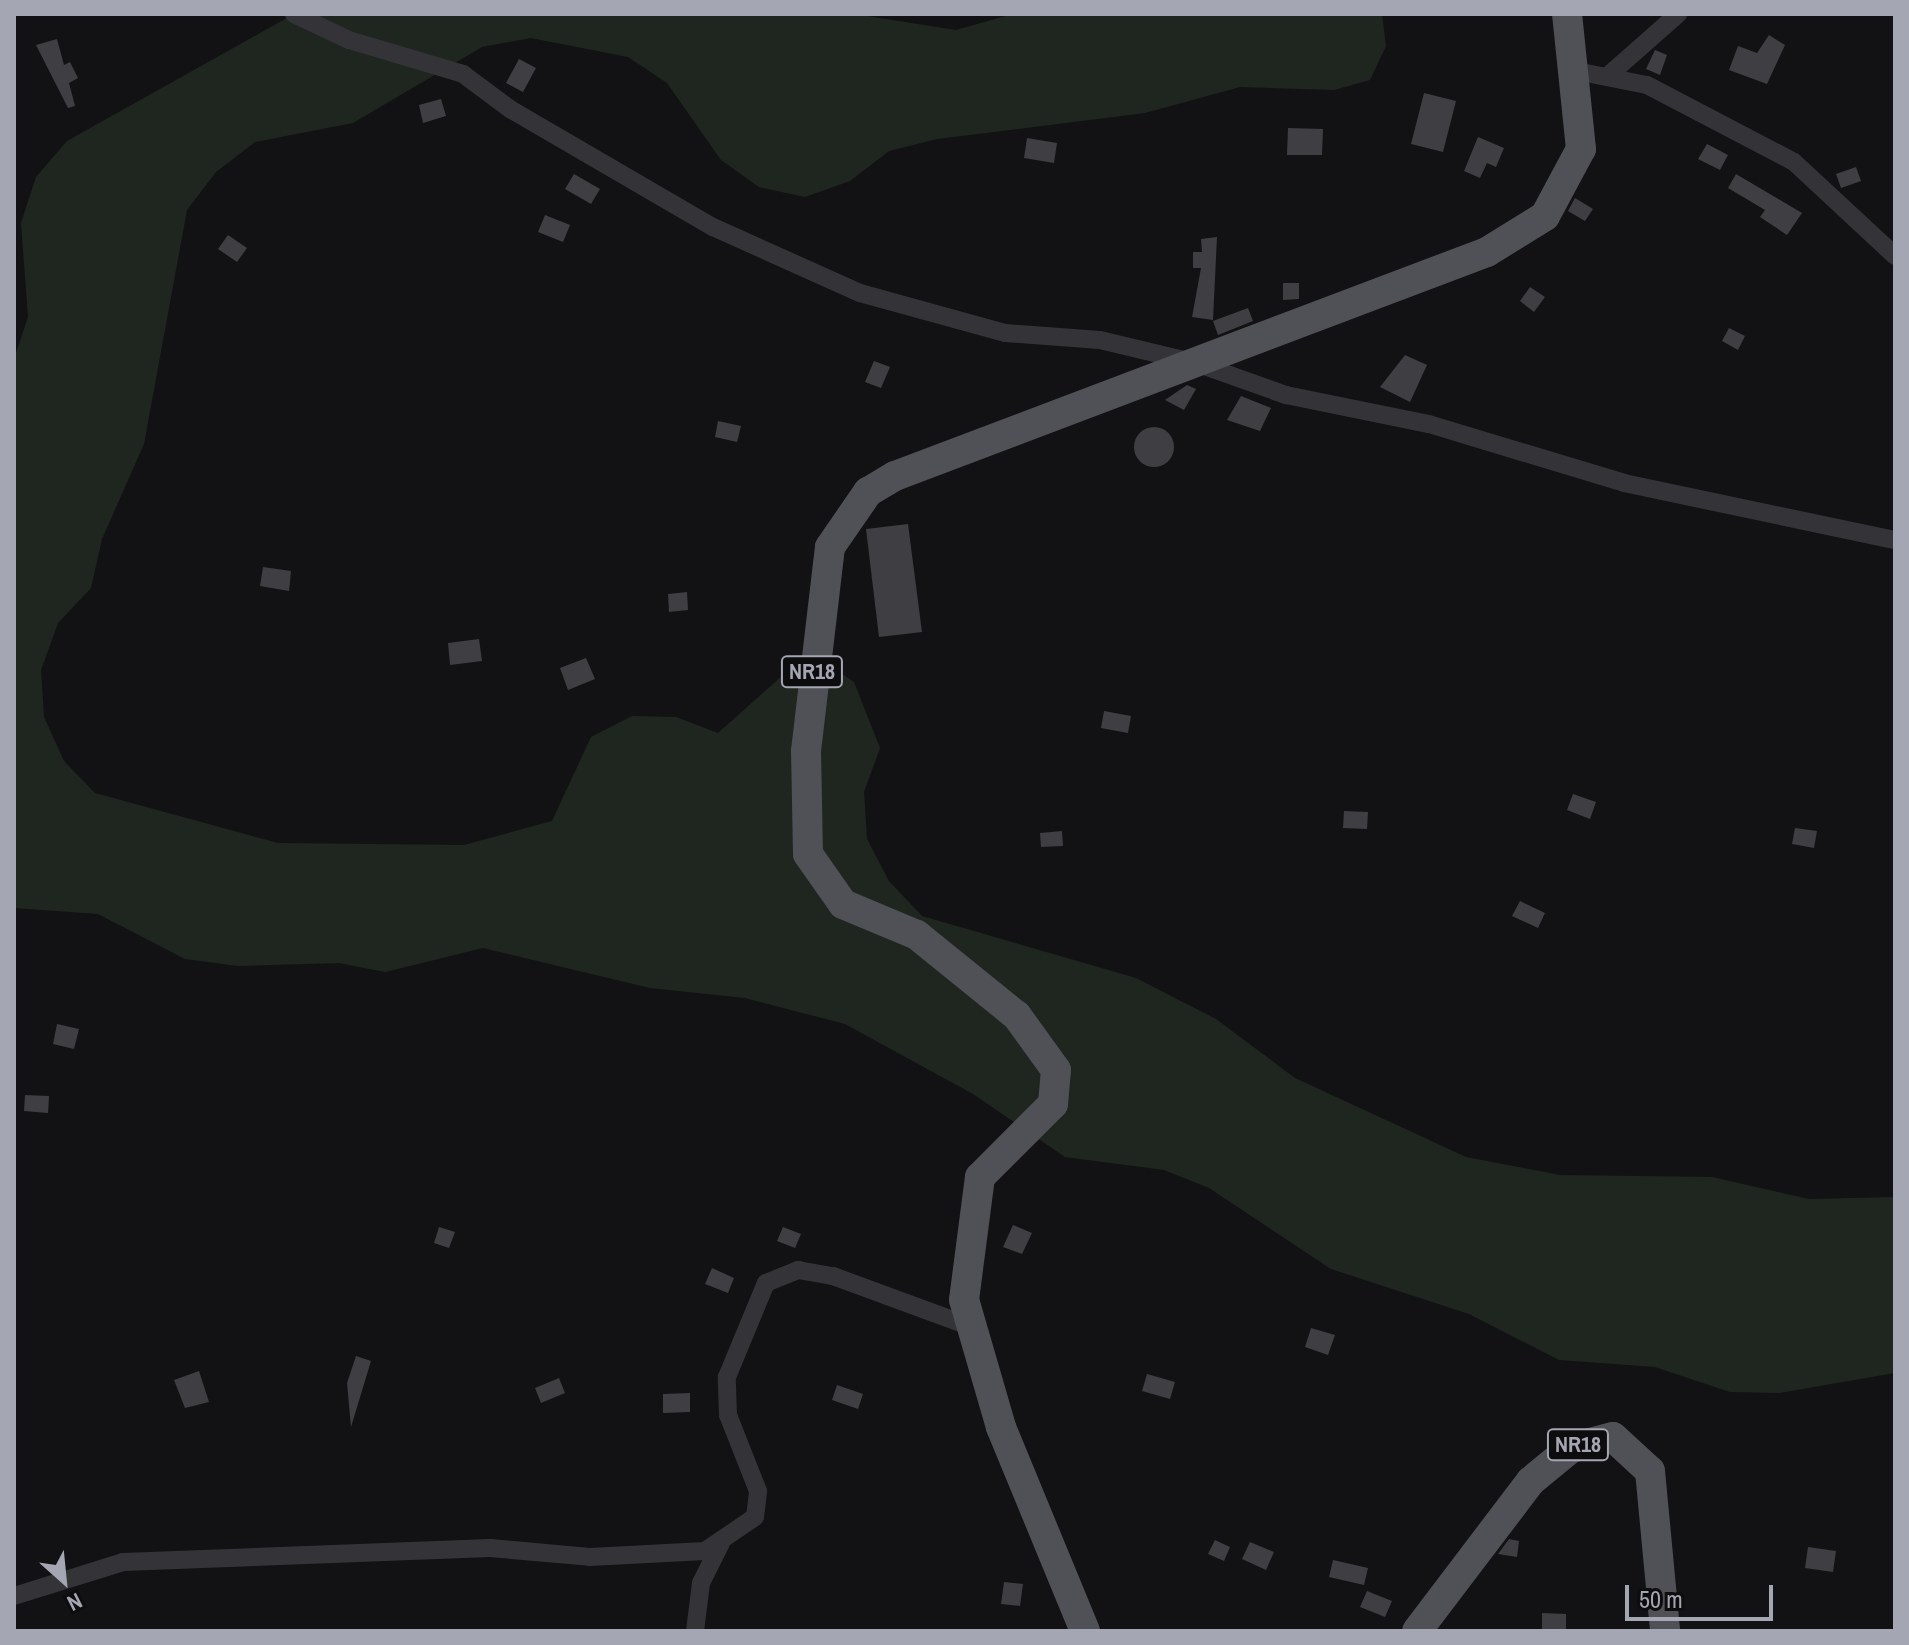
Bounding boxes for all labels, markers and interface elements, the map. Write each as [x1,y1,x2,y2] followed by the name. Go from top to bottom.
[780,654,844,690] road number: NR18
[1546,1427,1610,1463] road number: NR18
[24,1541,104,1621] north arrow
[1629,1569,1777,1619] scale bar
[1639,1583,1683,1615] text: 50 m
[62,1586,88,1619] text: N

